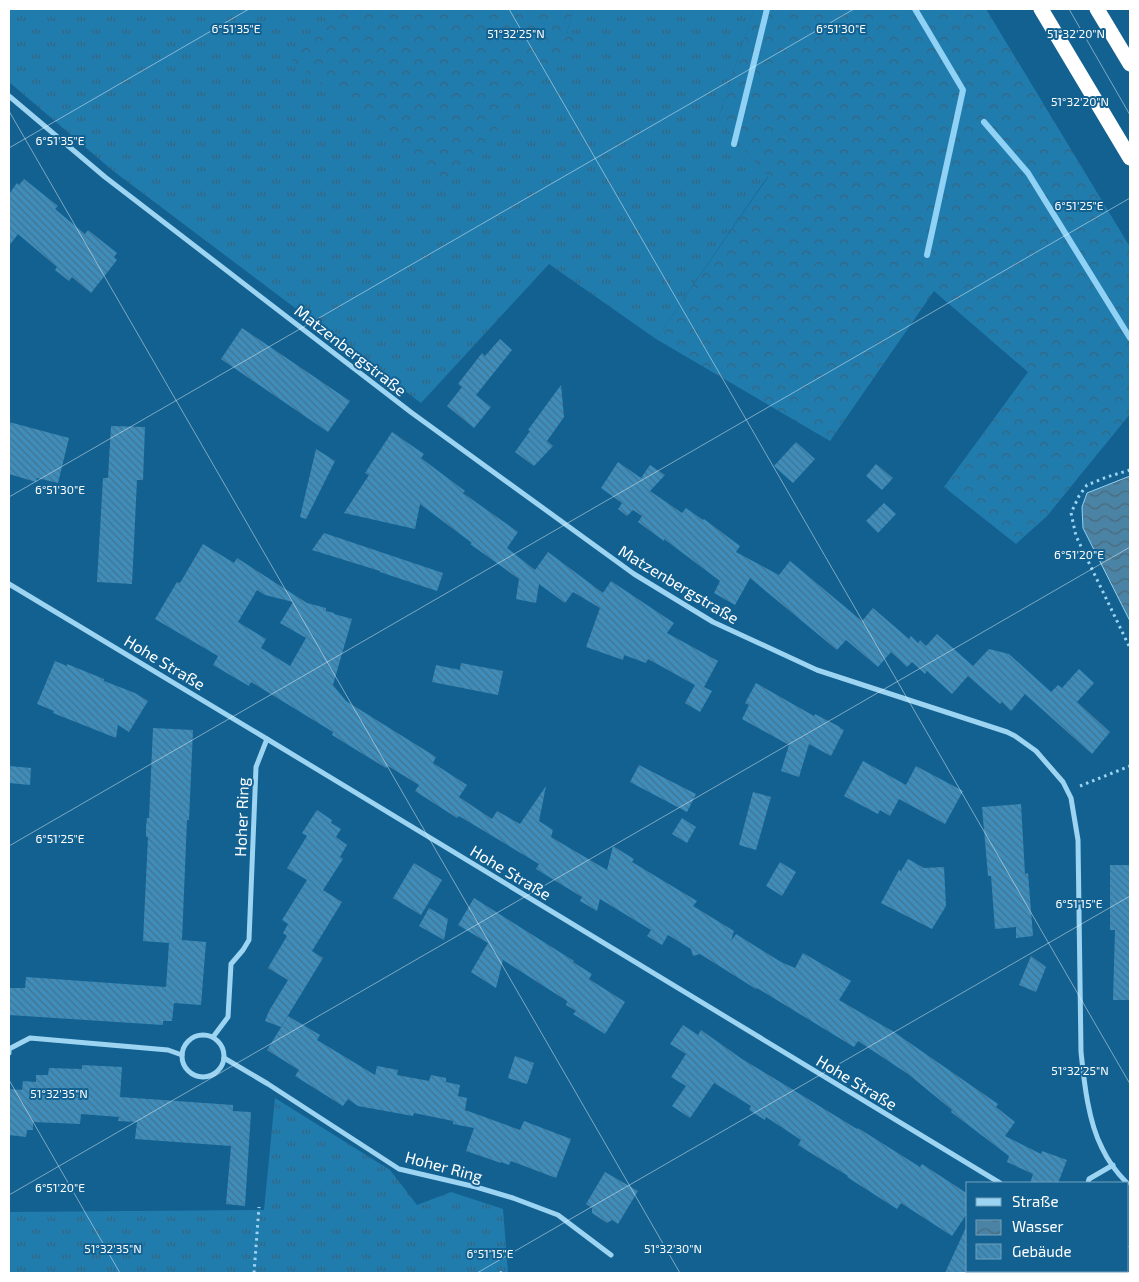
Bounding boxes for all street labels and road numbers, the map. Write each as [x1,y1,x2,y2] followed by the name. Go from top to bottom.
[291,300,411,400] street label: Matzenbergstraße
[615,541,743,627] street label: Matzenbergstraße
[121,630,209,694] street label: Hohe Straße
[230,777,252,857] street label: Hoher Ring
[467,840,555,904] street label: Hohe Straße
[813,1050,901,1114] street label: Hohe Straße
[403,1147,485,1185] street label: Hoher Ring

